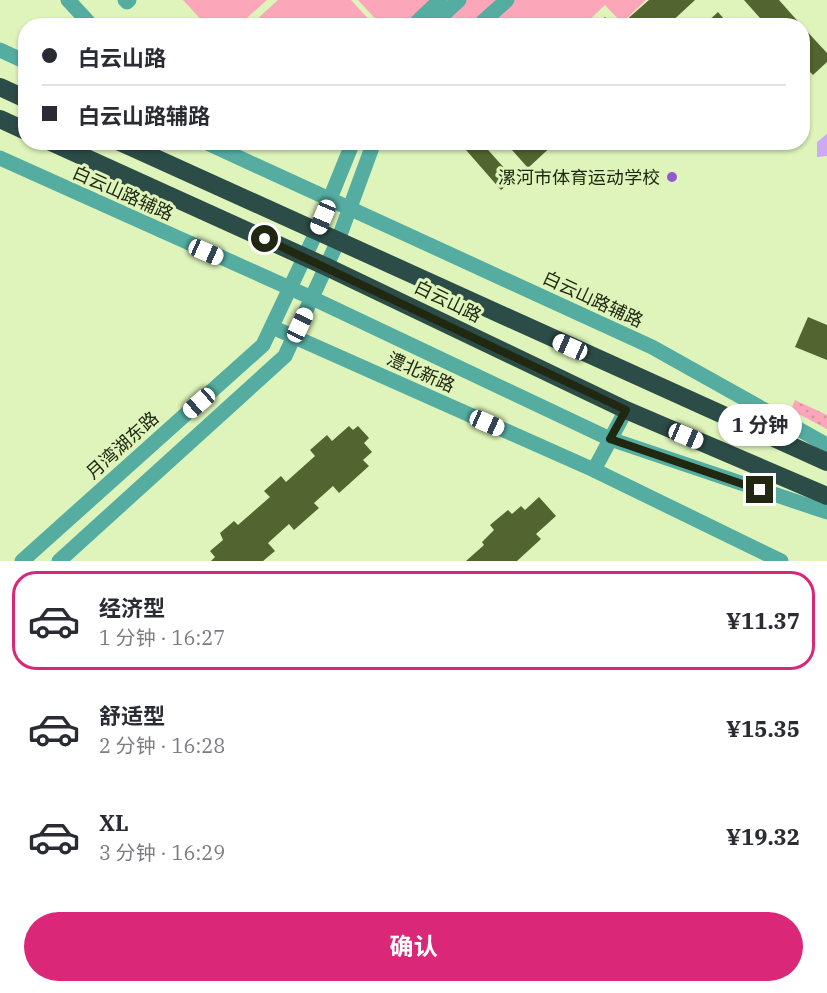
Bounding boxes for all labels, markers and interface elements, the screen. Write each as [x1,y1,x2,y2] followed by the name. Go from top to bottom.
[78,43,166,72] text: 白云山路
[78,101,210,130] text: 白云山路辅路
[69,161,177,225] street label: 白云山路辅路
[498,166,660,189] place label: 漯河市体育运动学校
[665,170,679,184] marker: 漯河市体育运动学校
[308,197,338,237] car
[251,225,278,252] route start
[186,236,226,268] car
[539,266,647,332] street label: 白云山路辅路
[411,275,485,327] street label: 白云山路
[284,305,316,345] car
[550,331,590,363] car
[383,347,459,397] street label: 澧北新路
[180,384,218,422] car
[718,403,802,445] callout: 1 分钟
[81,406,163,484] street label: 月湾湖东路
[467,407,507,439] car
[732,411,788,438] text: 1 分钟
[666,421,706,451] car
[746,476,773,503] route end
[99,593,165,622] text: 经济型
[27,594,81,648] icon: car
[726,606,800,635] text: ¥11.37
[99,624,225,651] text: 1 分钟 · 16:27
[99,701,165,730] text: 舒适型
[27,702,81,756] icon: car
[726,714,800,743] text: ¥15.35
[99,732,225,759] text: 2 分钟 · 16:28
[99,808,129,837] text: XL
[27,810,81,864] icon: car
[726,822,800,851] text: ¥19.32
[99,839,225,866] text: 3 分钟 · 16:29
[24,912,803,981] button: 确认

